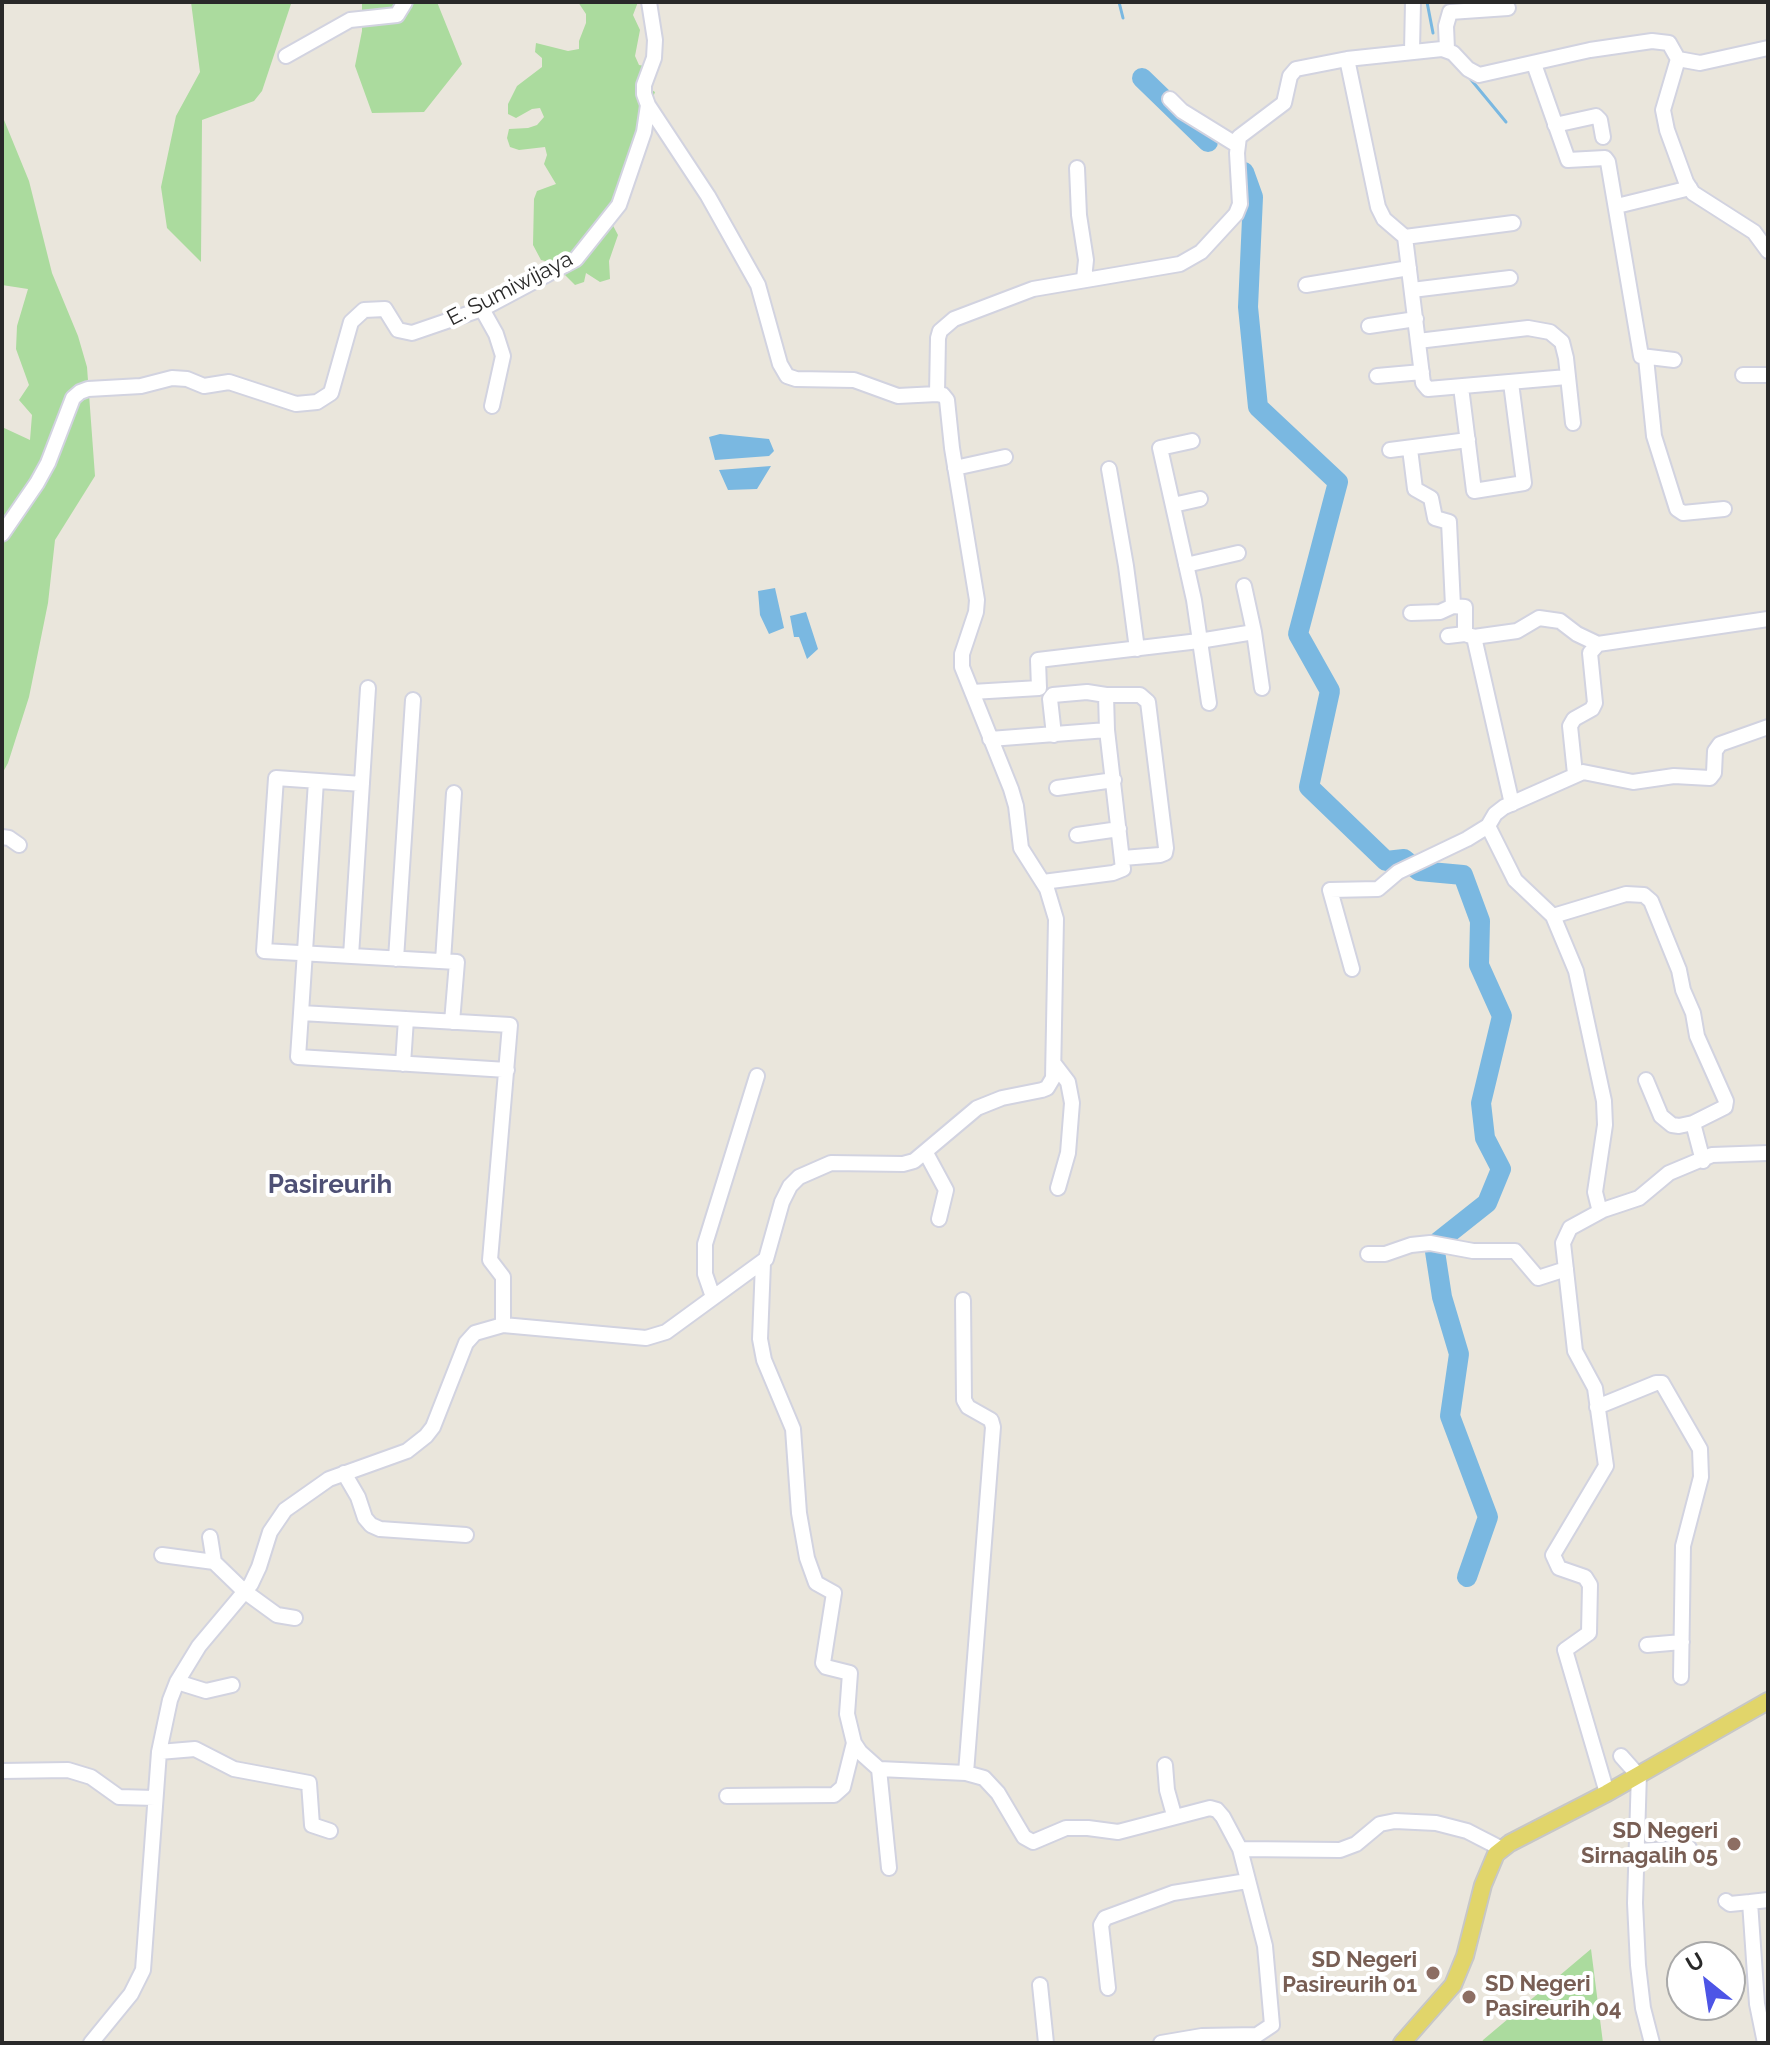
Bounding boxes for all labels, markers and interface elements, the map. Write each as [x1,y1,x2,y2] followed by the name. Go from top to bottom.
[443,246,577,332] street label: E. Sumiwijaya
[268,1169,392,1201] district label: Pasireurih
[1581,1818,1718,1870] place label: SD Negeri Sirnagalih 05
[1725,1835,1743,1853] marker: SD Negeri Sirnagalih 05
[1666,1941,1746,2021] north arrow
[1282,1947,1417,1998] place label: SD Negeri Pasireurih 01
[1681,1947,1709,1977] text: U
[1424,1964,1442,1982] marker: SD Negeri Pasireurih 01
[1485,1971,1622,2022] place label: SD Negeri Pasireurih 04
[1460,1988,1478,2006] marker: SD Negeri Pasireurih 04

